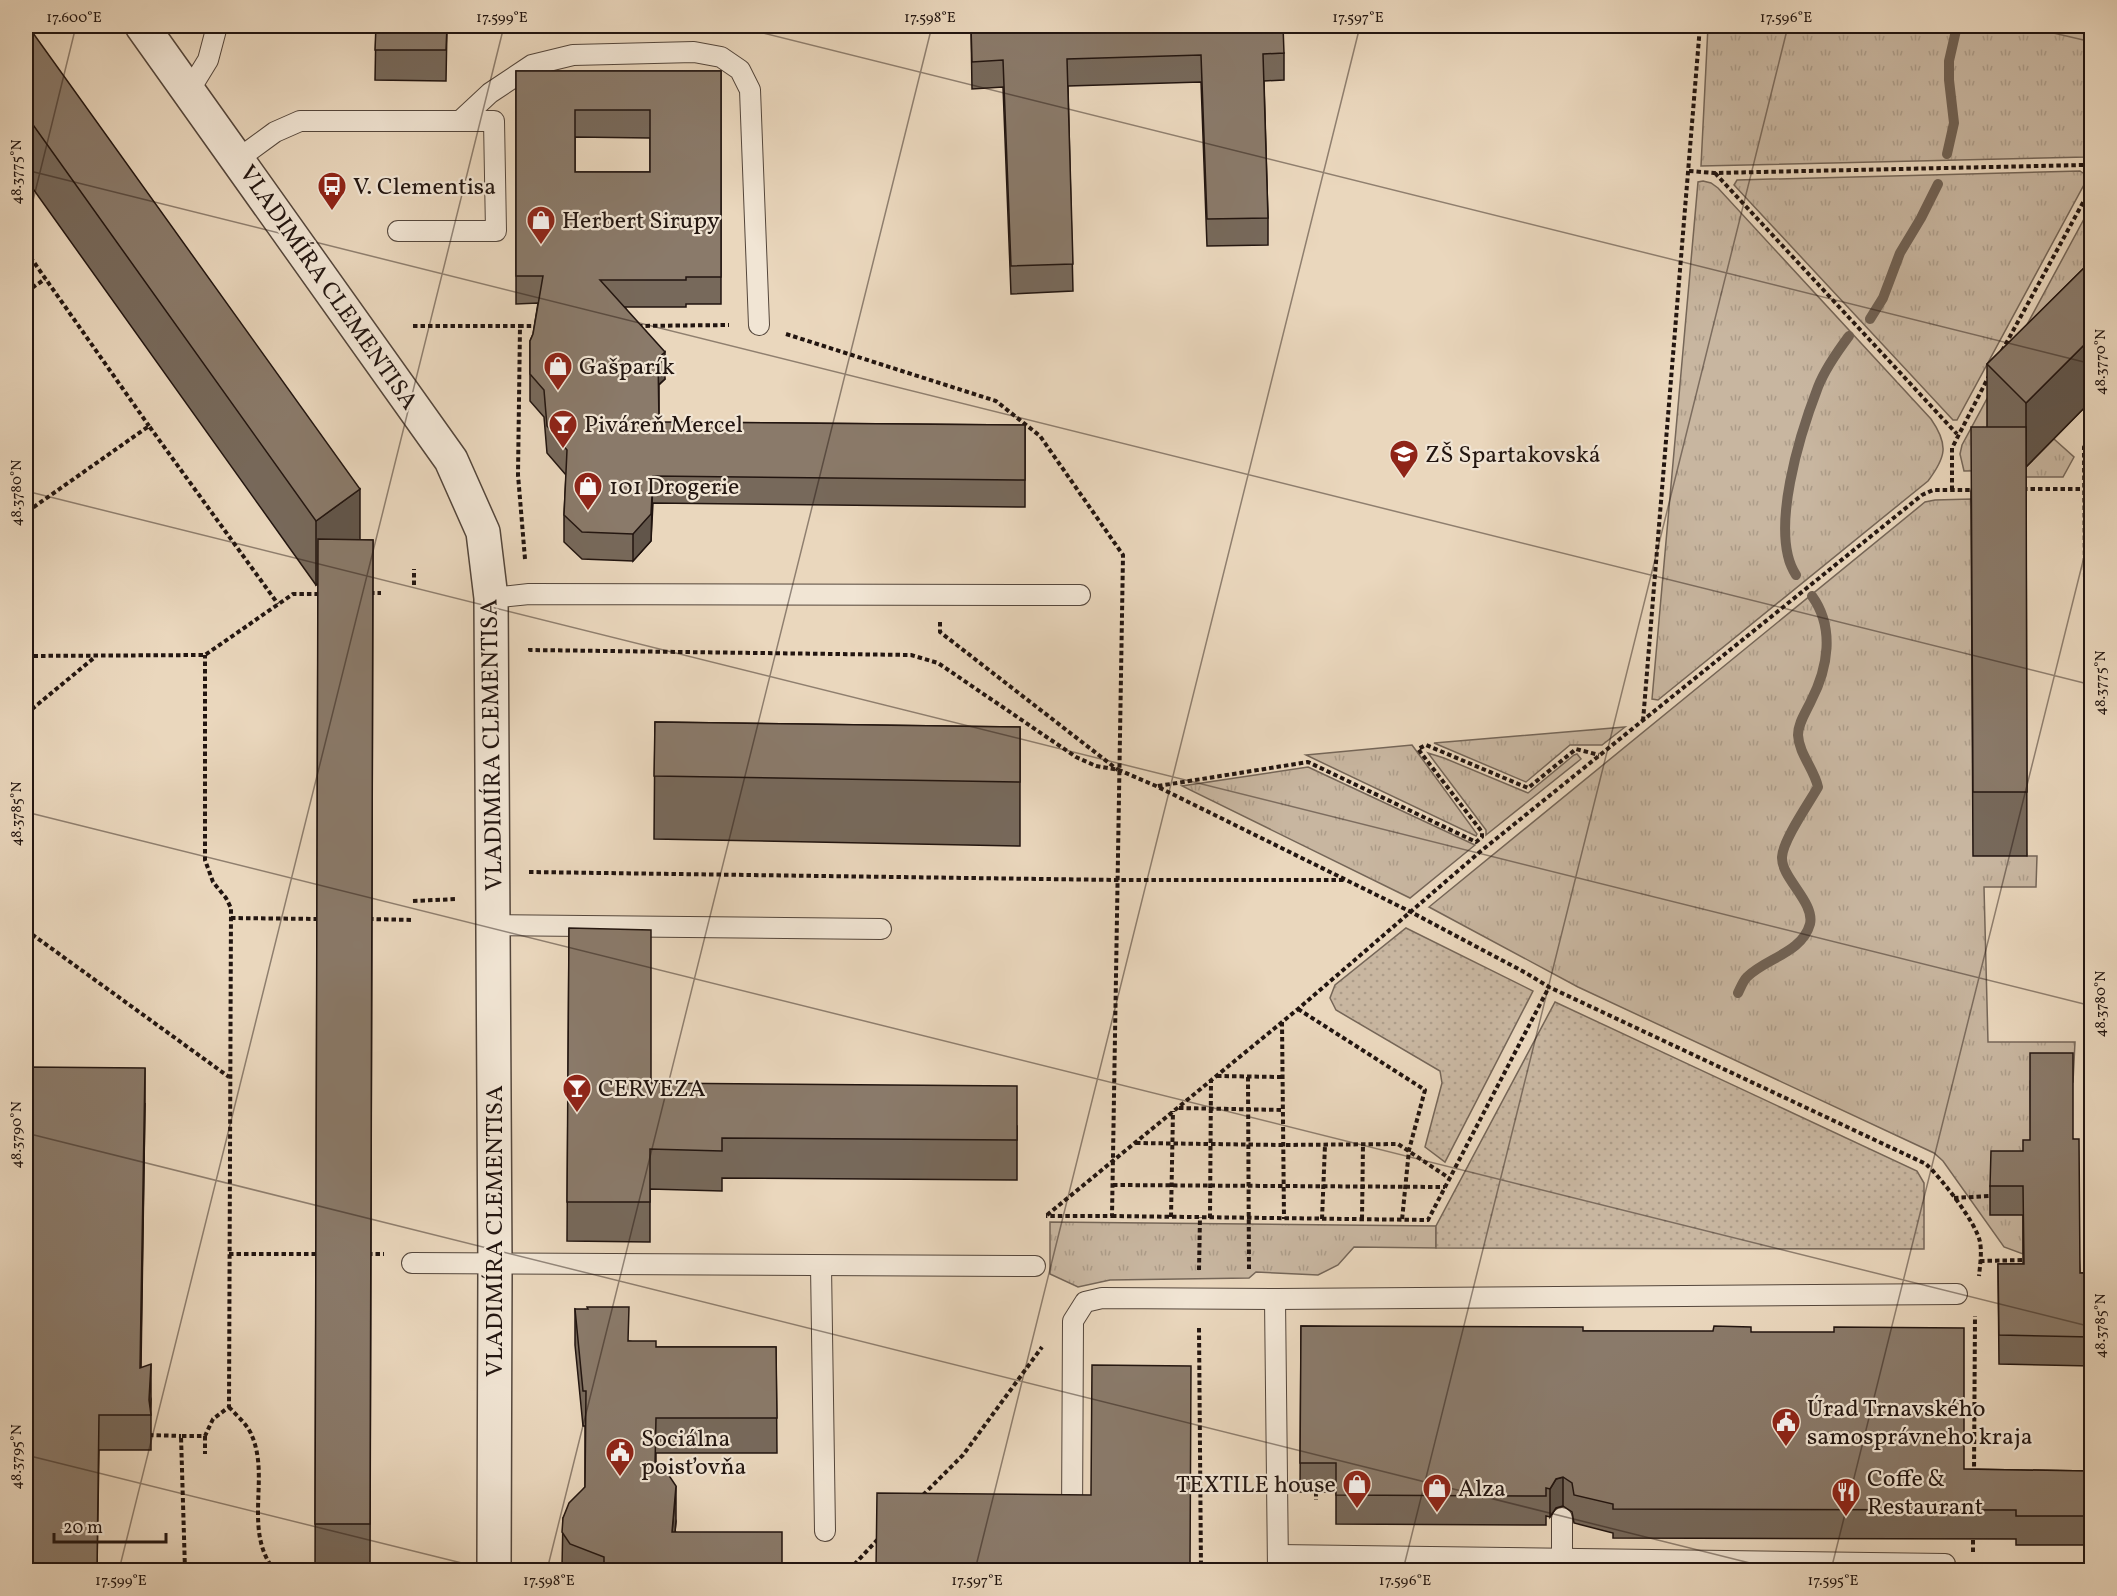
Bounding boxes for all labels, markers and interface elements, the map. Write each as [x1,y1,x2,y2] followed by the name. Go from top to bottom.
[46,8,102,29] text: 17.600°E
[476,8,528,29] text: 17.599°E
[904,8,956,29] text: 17.598°E
[1332,8,1384,29] text: 17.597°E
[1760,8,1812,29] text: 17.596°E
[7,139,28,205] text: 48.3775°N
[230,159,425,418] street label: VLADIMÍRA CLEMENTISA
[316,170,348,212] bus stop icon: V. Clementisa
[353,171,496,205] place label: V. Clementisa
[525,204,557,246] shop icon: Herbert Sirupy
[562,205,720,239] place label: Herbert Sirupy
[2091,329,2112,395] text: 48.3770°N
[542,350,574,392] shop icon: Gašparík
[579,351,675,385] place label: Gašparík
[547,408,579,450] bar icon: Piváreň Mercel
[584,409,743,443] place label: Piváreň Mercel
[1388,438,1420,480] school or university icon: ZŠ Spartakovská
[1425,439,1601,473] place label: ZŠ Spartakovská
[7,460,28,526] text: 48.3780°N
[572,470,604,512] shop icon: 101 Drogerie
[609,471,740,505] place label: 101 Drogerie
[473,599,513,891] street label: VLADIMÍRA CLEMENTISA
[2091,650,2112,716] text: 48.3775°N
[7,781,28,847] text: 48.3785°N
[2091,971,2112,1037] text: 48.3780°N
[561,1072,593,1114] bar icon: CERVEZA
[598,1073,706,1107] place label: CERVEZA
[479,1085,513,1377] street label: VLADIMÍRA CLEMENTISA
[7,1101,28,1169] text: 48.3790°N
[2091,1293,2112,1359] text: 48.3785°N
[1807,1393,2033,1455] place label: Úrad Trnavského samosprávneho kraja
[1770,1406,1802,1448] public building icon: Úrad Trnavského samosprávneho kraja
[641,1423,746,1485] place label: Sociálna poisťovňa
[7,1424,28,1490] text: 48.3795°N
[604,1436,636,1478] public building icon: Sociálna poisťovňa
[1867,1463,1983,1525] place label: Coffe & Restaurant
[1341,1468,1373,1510] shop icon: TEXTILE house
[1176,1469,1336,1503] place label: TEXTILE house
[1421,1472,1453,1514] shop icon: Alza
[1458,1473,1506,1507] place label: Alza
[1830,1476,1862,1518] restaurant icon: Coffe & Restaurant
[54,1506,166,1544] scale bar
[63,1516,103,1541] text: 20 m
[95,1571,147,1592] text: 17.599°E
[523,1571,575,1592] text: 17.598°E
[951,1571,1003,1592] text: 17.597°E
[1379,1571,1431,1592] text: 17.596°E
[1807,1571,1859,1592] text: 17.595°E

